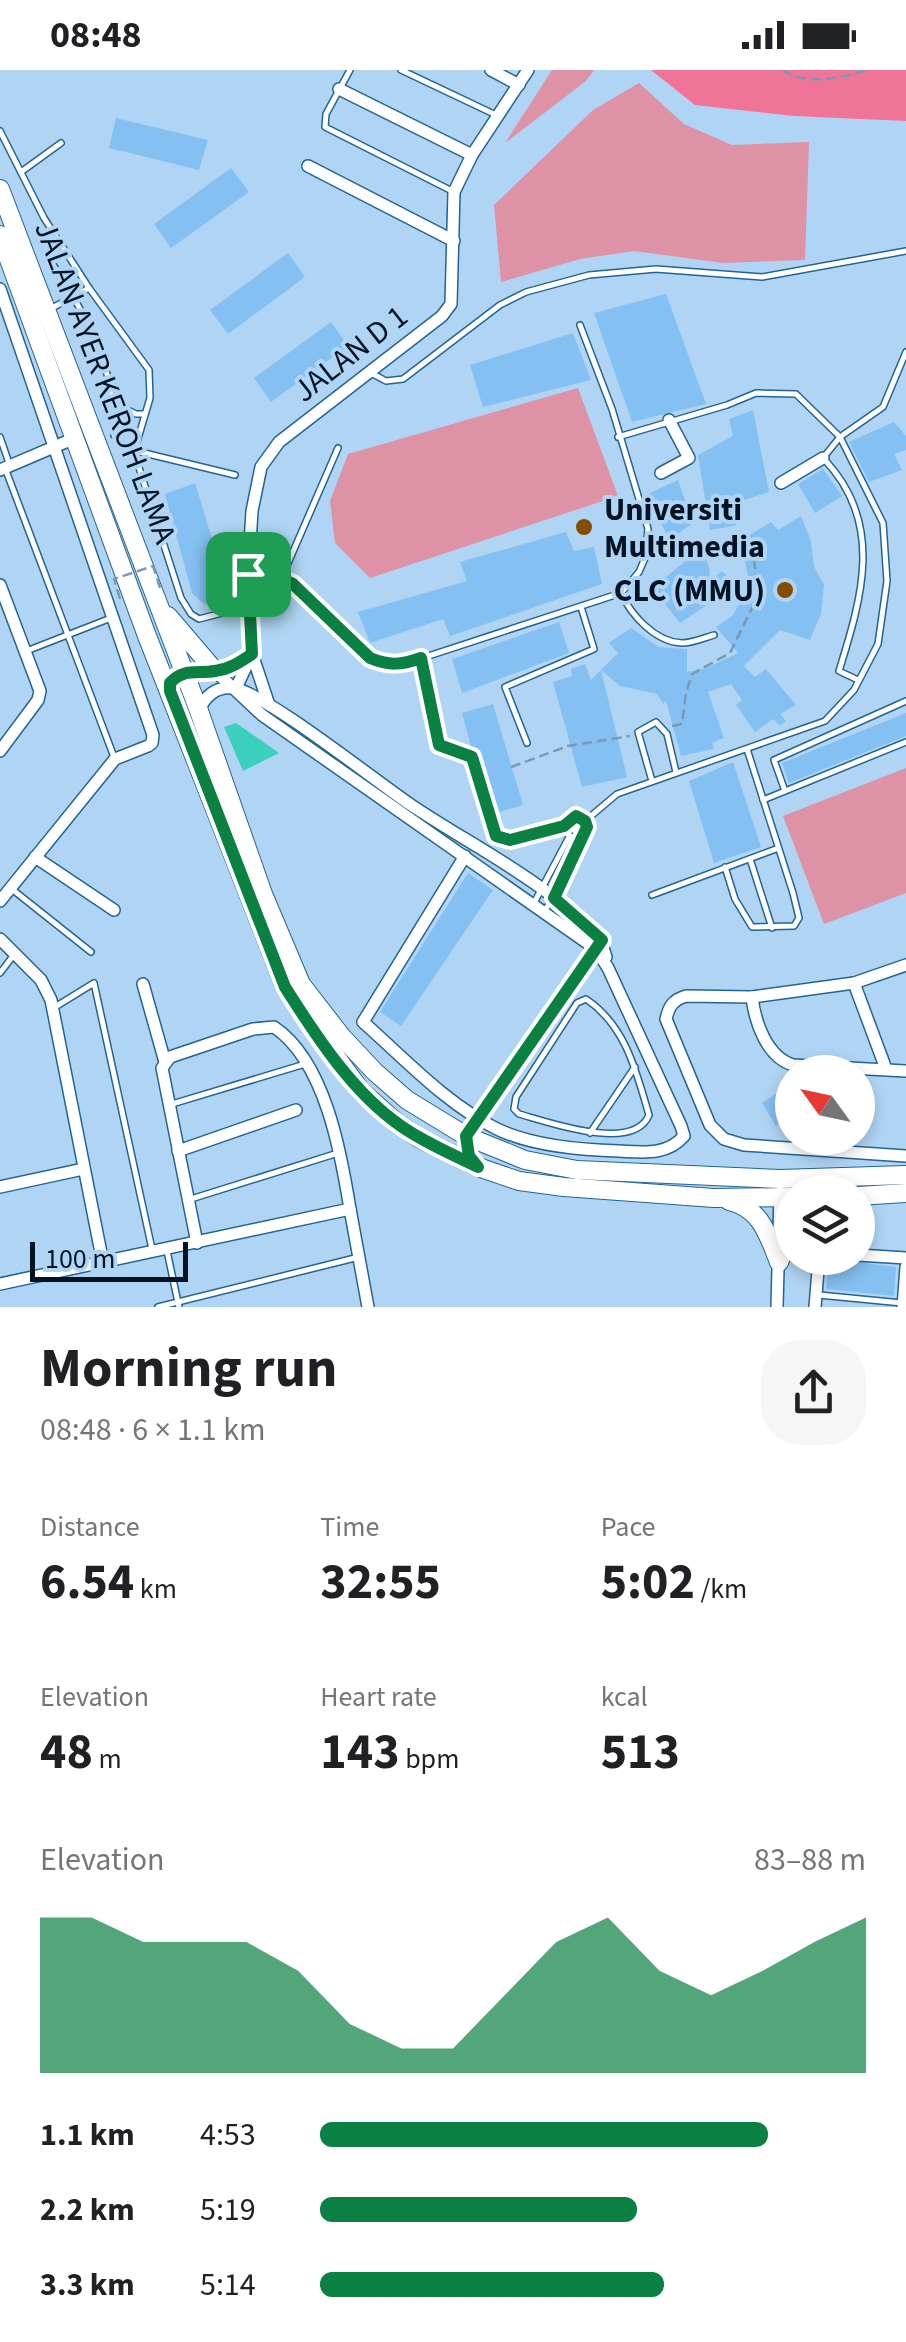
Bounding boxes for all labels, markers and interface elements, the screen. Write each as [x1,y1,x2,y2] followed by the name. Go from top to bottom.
[50,8,142,62] text: 08:48
[22,214,188,551] street label: JALAN AYER KEROH LAMA
[283,294,418,413] street label: JALAN D 1
[604,487,765,570] place label: Universiti Multimedia
[573,516,595,538] marker: Universiti Multimedia
[206,532,291,617] pin
[221,547,276,602] icon: arrive
[614,568,765,614] place label: CLC (MMU)
[774,579,796,601] marker: CLC (MMU)
[775,1055,875,1155] north arrow
[775,1055,875,1275] map controls
[775,1175,875,1275] button: layers
[30,1237,188,1282] scale bar
[45,1239,116,1279] text: 100 m
[40,1330,337,1408] text: Morning run
[761,1340,866,1445] button: share
[40,1407,266,1453] text: 08:48 · 6 × 1.1 km
[40,1507,140,1547] text: Distance
[320,1507,379,1547] text: Time
[601,1507,656,1547] text: Pace
[40,1547,134,1618] text: 6.54
[320,1547,441,1618] text: 32:55
[601,1547,695,1618] text: 5:02
[134,1569,177,1609] text: km
[695,1569,747,1609] text: /km
[40,1677,149,1717] text: Elevation
[320,1677,437,1717] text: Heart rate
[601,1677,648,1717] text: kcal
[40,1717,93,1788] text: 48
[320,1717,400,1788] text: 143
[601,1717,680,1788] text: 513
[93,1739,122,1779] text: m
[400,1739,459,1779] text: bpm
[40,1837,165,1883] text: Elevation
[754,1837,866,1883] text: 83–88 m
[40,2112,135,2158] text: 1.1 km
[200,2112,256,2158] text: 4:53
[40,2187,135,2233] text: 2.2 km
[200,2187,256,2233] text: 5:19
[40,2262,135,2308] text: 3.3 km
[200,2262,256,2308] text: 5:14

